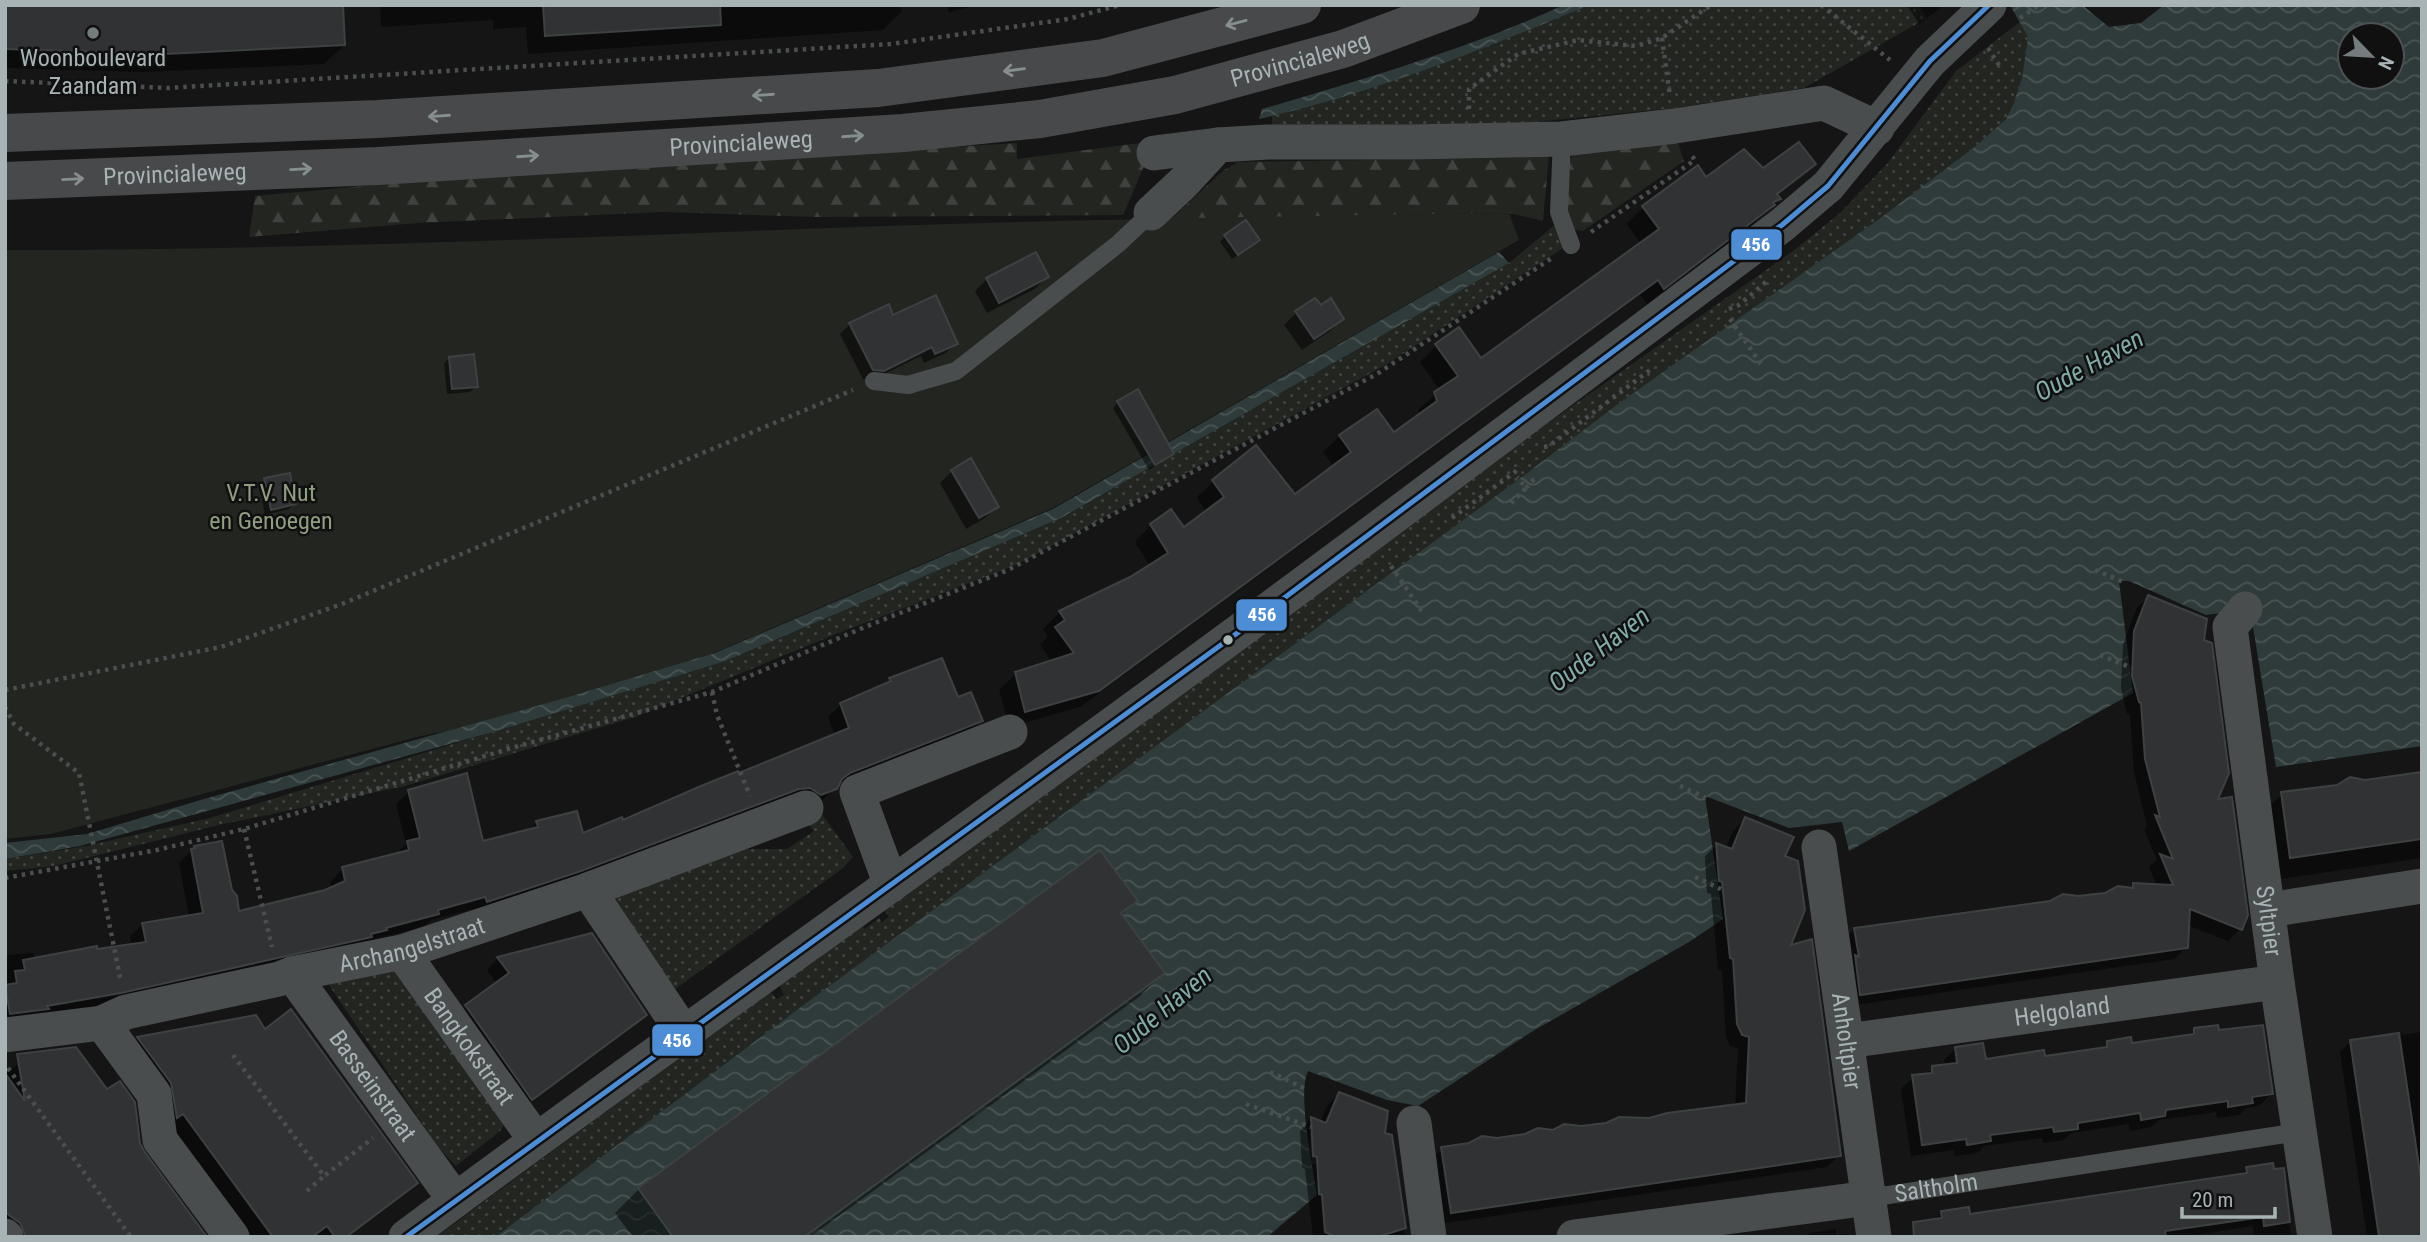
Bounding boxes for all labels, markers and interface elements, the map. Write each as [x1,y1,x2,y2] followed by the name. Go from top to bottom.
[1225,17,1248,30] one-way arrow
[2336,21,2406,91] north arrow
[85,25,101,41] marker: Woonboulevard Zaandam
[1227,26,1373,93] street label: Provincialeweg
[20,44,166,100] place label: Woonboulevard Zaandam
[2373,53,2399,73] text: N
[1003,64,1026,77] one-way arrow
[753,89,775,102] one-way arrow
[427,109,450,122] one-way arrow
[669,125,813,162] street label: Provincialeweg
[841,129,863,142] one-way arrow
[516,150,539,163] one-way arrow
[103,157,247,191] street label: Provincialeweg
[289,163,312,176] one-way arrow
[62,173,85,186] one-way arrow
[1730,228,1783,261] line badge: 456
[1742,233,1770,256] text: 456
[2029,323,2149,407] water label: Oude Haven
[209,479,333,535] park label: V.T.V. Nut en Genoegen
[1235,598,1288,632] line badge: 456
[1543,600,1655,698] water label: Oude Haven
[1248,603,1276,626] text: 456
[1221,633,1235,647] unlabelled marker
[2250,884,2287,958] street label: Syltpier
[337,911,488,978] street label: Archangelstraat
[1106,960,1218,1060] water label: Oude Haven
[418,983,520,1110] street label: Bangkokstraat
[1826,991,1867,1091] street label: Anholtpier
[2012,991,2111,1032] street label: Helgoland
[651,1023,704,1057] line badge: 456
[323,1025,422,1147] street label: Basseinstraat
[663,1029,691,1052] text: 456
[1893,1167,1980,1208] street label: Saltholm
[2182,1176,2275,1220] scale bar
[2192,1188,2233,1212] text: 20 m

